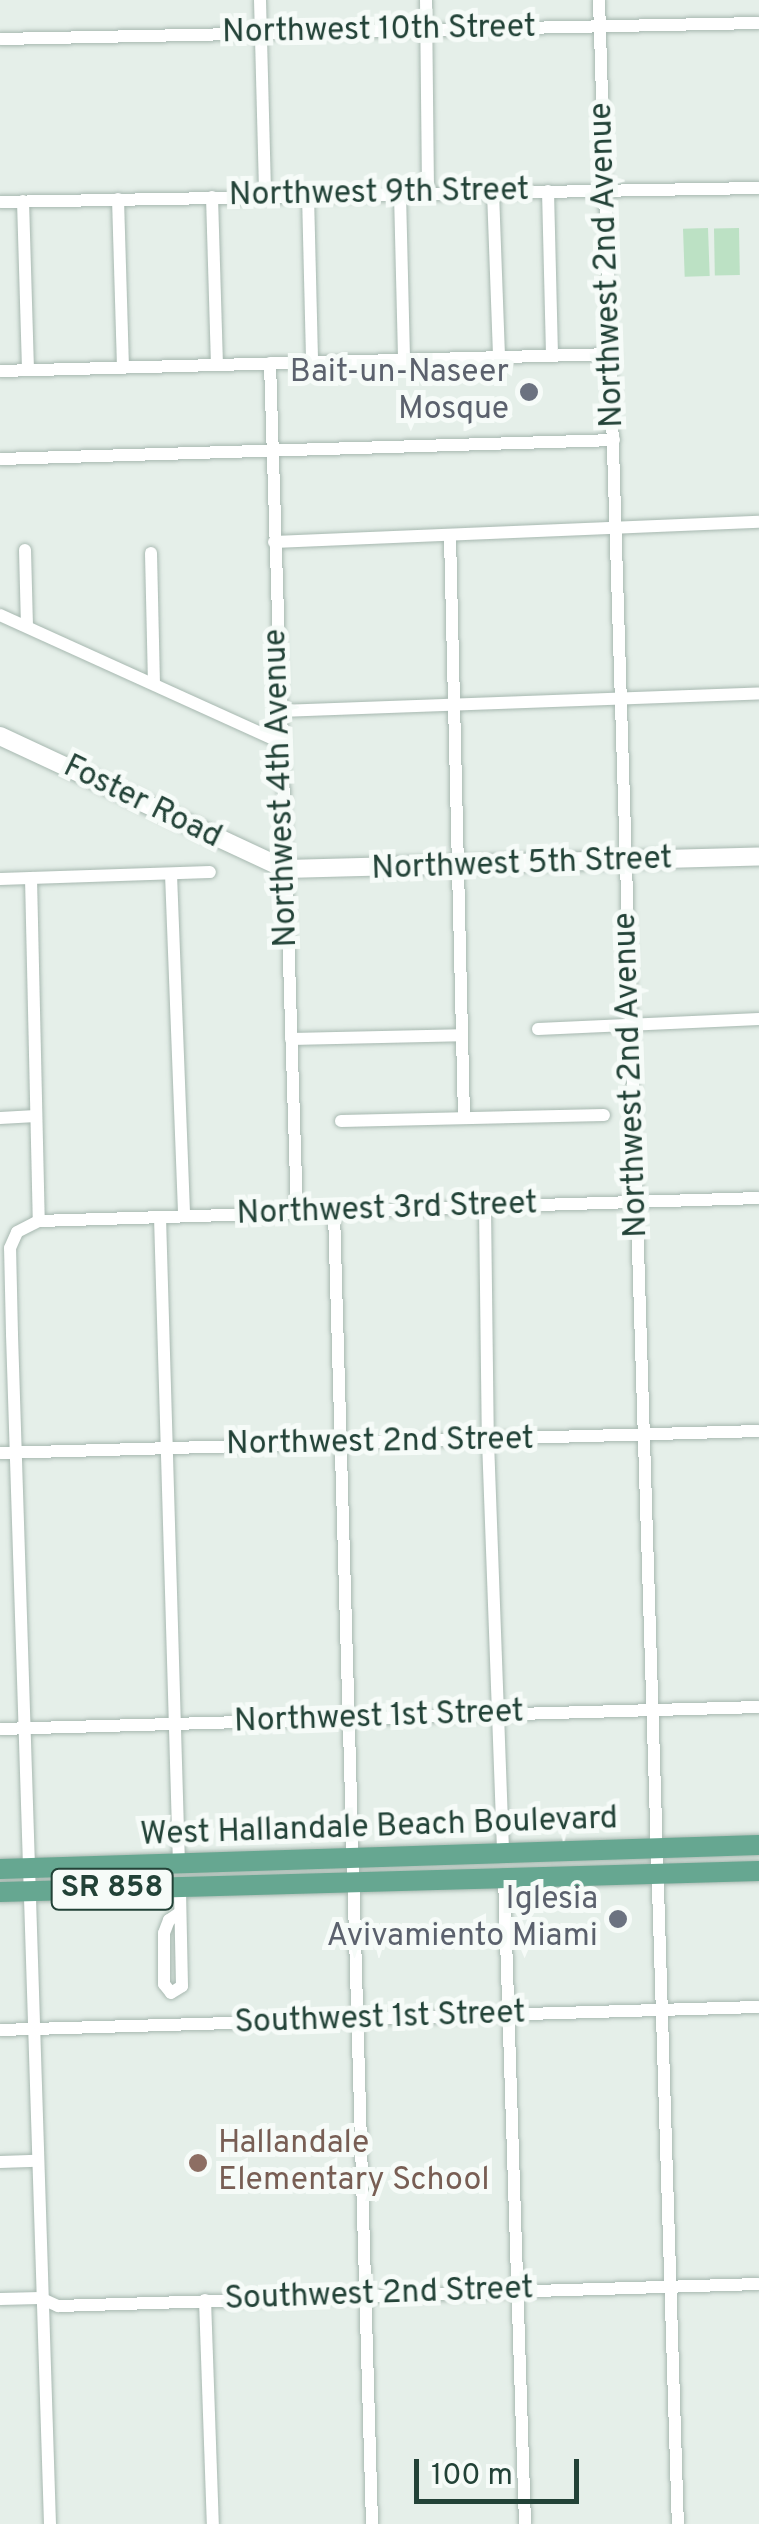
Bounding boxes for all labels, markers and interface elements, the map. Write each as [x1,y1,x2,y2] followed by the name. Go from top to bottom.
[222,9,536,53] street label: Northwest 10th Street
[583,101,633,429] street label: Northwest 2nd Avenue
[228,172,530,216] street label: Northwest 9th Street
[290,355,509,430] place label: Bait-un-Naseer Mosque
[518,381,540,403] marker: Bait-un-Naseer Mosque
[257,627,307,949] street label: Northwest 4th Avenue
[57,748,227,858] street label: Foster Road
[371,841,673,889] street label: Northwest 5th Street
[607,911,657,1239] street label: Northwest 2nd Avenue
[236,1186,538,1234] street label: Northwest 3rd Street
[226,1421,534,1465] street label: Northwest 2nd Street
[233,1694,525,1742] street label: Northwest 1st Street
[139,1800,619,1856] street label: West Hallandale Beach Boulevard
[49,1864,174,1914] road number: SR 858
[327,1882,598,1957] place label: Iglesia Avivamiento Miami
[607,1908,629,1930] marker: Iglesia Avivamiento Miami
[234,1995,526,2043] street label: Southwest 1st Street
[218,2126,490,2201] place label: Hallandale Elementary School
[187,2152,209,2174] marker: Hallandale Elementary School
[224,2270,534,2320] street label: Southwest 2nd Street
[419,2439,584,2501] scale bar
[431,2458,513,2495] text: 100 m

